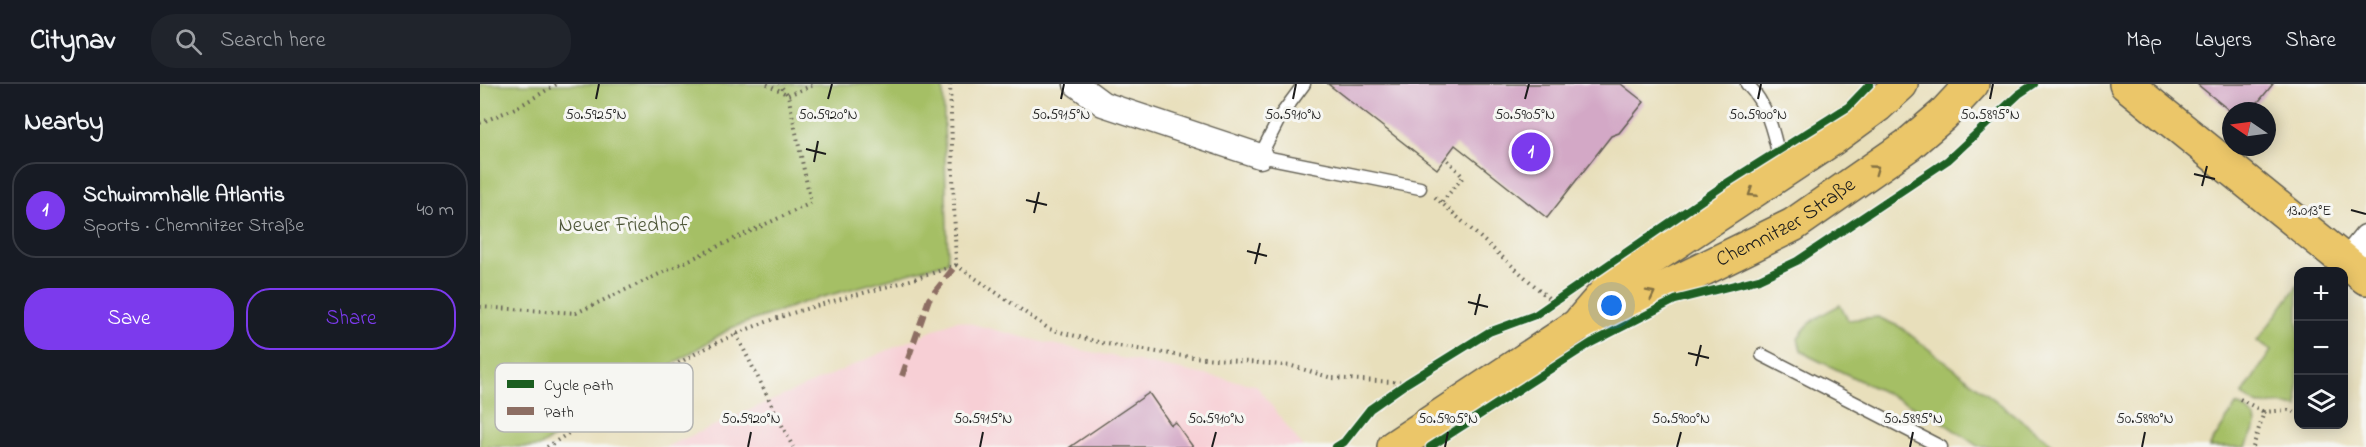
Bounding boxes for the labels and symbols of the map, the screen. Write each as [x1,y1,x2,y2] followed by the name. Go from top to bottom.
[2222,102,2276,156] north arrow
[565,104,627,126] text: 50.5925°N
[798,104,858,126] text: 50.5920°N
[1032,104,1090,126] text: 50.5915°N
[1265,104,1321,126] text: 50.5910°N
[1495,104,1555,126] text: 50.5905°N
[1729,104,1787,126] text: 50.5900°N
[1960,104,2020,126] text: 50.5895°N
[1512,130,1550,174] pin: 1
[1869,165,1880,176] one-way arrow
[1711,170,1862,275] street label: Chemnitzer Straße
[1748,185,1758,197] one-way arrow
[2287,200,2331,222] text: 13.013°E
[559,211,690,241] park label: Neuer Friedhof
[1644,290,1655,301] one-way arrow
[1597,291,1626,320] your location
[495,363,693,432] legend
[544,374,613,398] text: Cycle path
[544,401,574,425] text: Path
[721,408,781,430] text: 50.5920°N
[954,408,1012,430] text: 50.5915°N
[1188,408,1244,430] text: 50.5910°N
[1418,408,1478,430] text: 50.5905°N
[1652,408,1710,430] text: 50.5900°N
[1883,408,1943,430] text: 50.5895°N
[2116,408,2174,430] text: 50.5890°N

